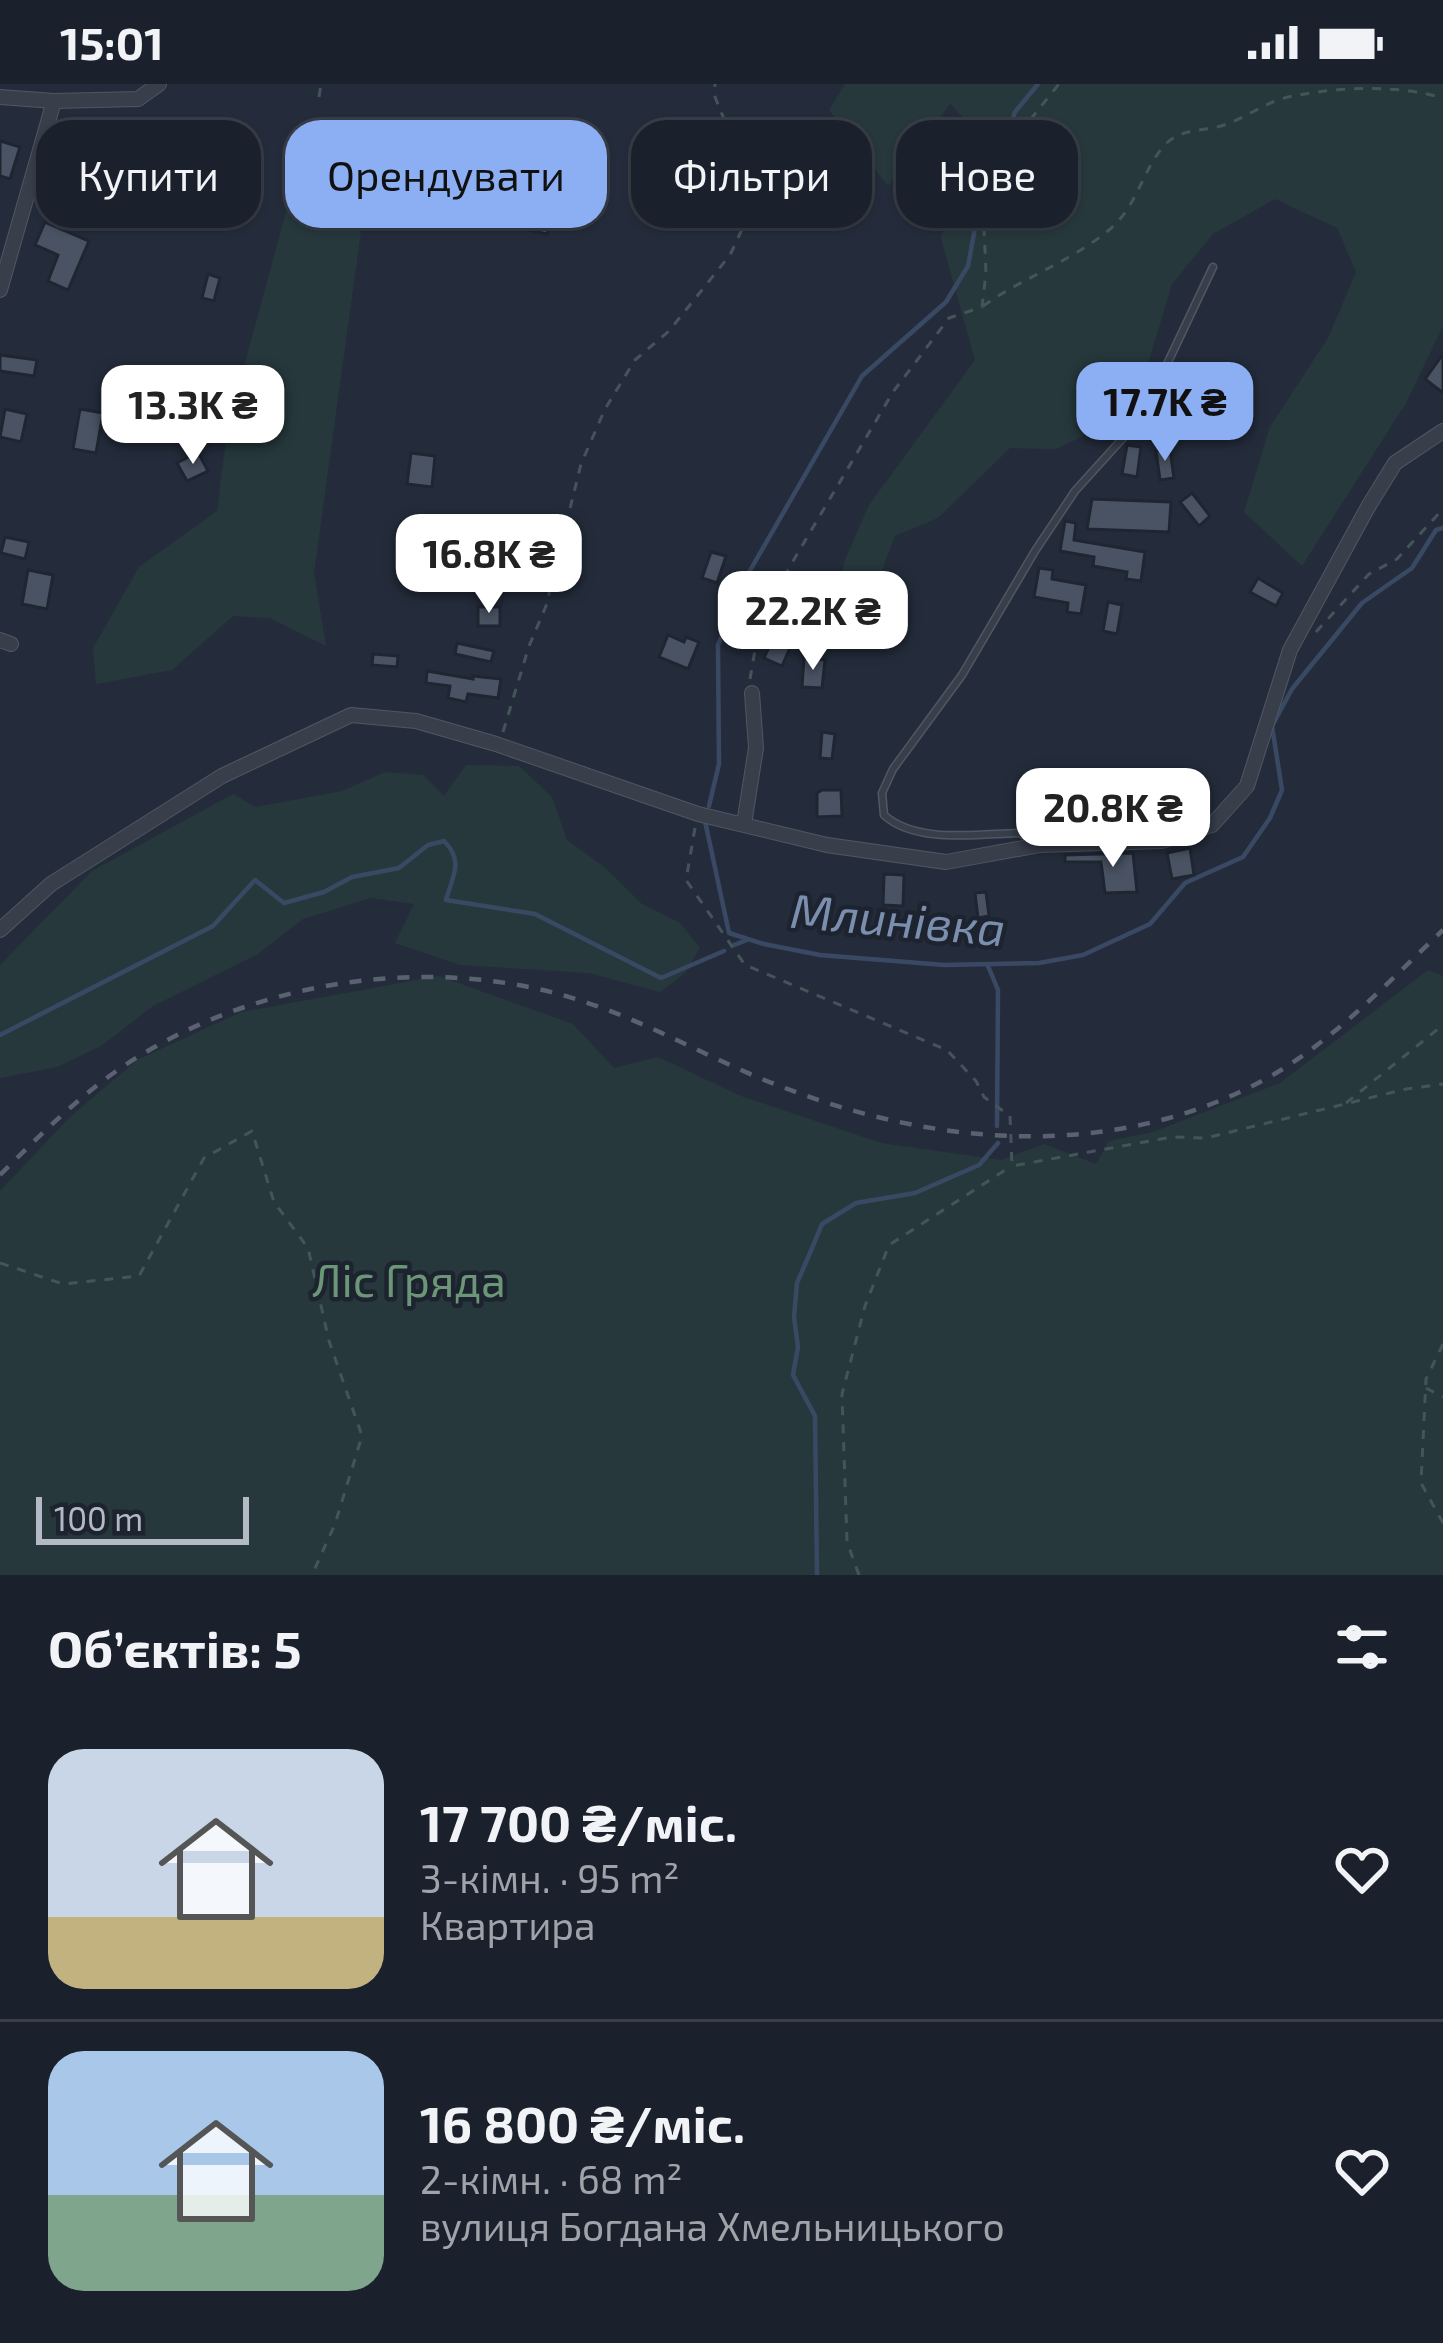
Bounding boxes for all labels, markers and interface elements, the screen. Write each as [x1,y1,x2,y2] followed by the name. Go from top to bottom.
[60,15,164,69] text: 15:01
[36,120,261,228] chip: Купити
[285,120,607,228] chip: Орендувати
[631,120,872,228] chip: Фільтри
[896,120,1078,228] chip: Нове
[1054,362,1276,464] pin: 17.7K ₴
[82,365,304,467] pin: 13.3K ₴
[1103,377,1227,424] text: 17.7K ₴
[128,380,258,427] text: 13.3K ₴
[378,514,600,616] pin: 16.8K ₴
[423,529,555,576] text: 16.8K ₴
[702,571,924,673] pin: 22.2K ₴
[745,586,881,633] text: 22.2K ₴
[1002,768,1224,870] pin: 20.8K ₴
[1043,783,1183,830] text: 20.8K ₴
[788,880,1008,956] water label: Млинівка
[312,1252,506,1306] park label: Ліс Гряда
[36,1491,249,1544] scale bar
[54,1498,143,1538] text: 100 m
[1329,1614,1395,1680] icon: filters
[48,1617,302,1678] text: Об’єктів: 5
[420,1791,737,1852] text: 17 700 ₴/міс.
[144,1797,288,1941] icon: home
[1329,1836,1395,1902] icon: heart
[420,1854,680,1901] text: 3-кімн. · 95 m²
[420,1901,596,1948] text: Квартира
[420,2092,745,2153] text: 16 800 ₴/міс.
[144,2099,288,2243] icon: home
[1329,2138,1395,2204] icon: heart
[420,2155,683,2202] text: 2-кімн. · 68 m²
[420,2202,1005,2249] text: вулиця Богдана Хмельницького

